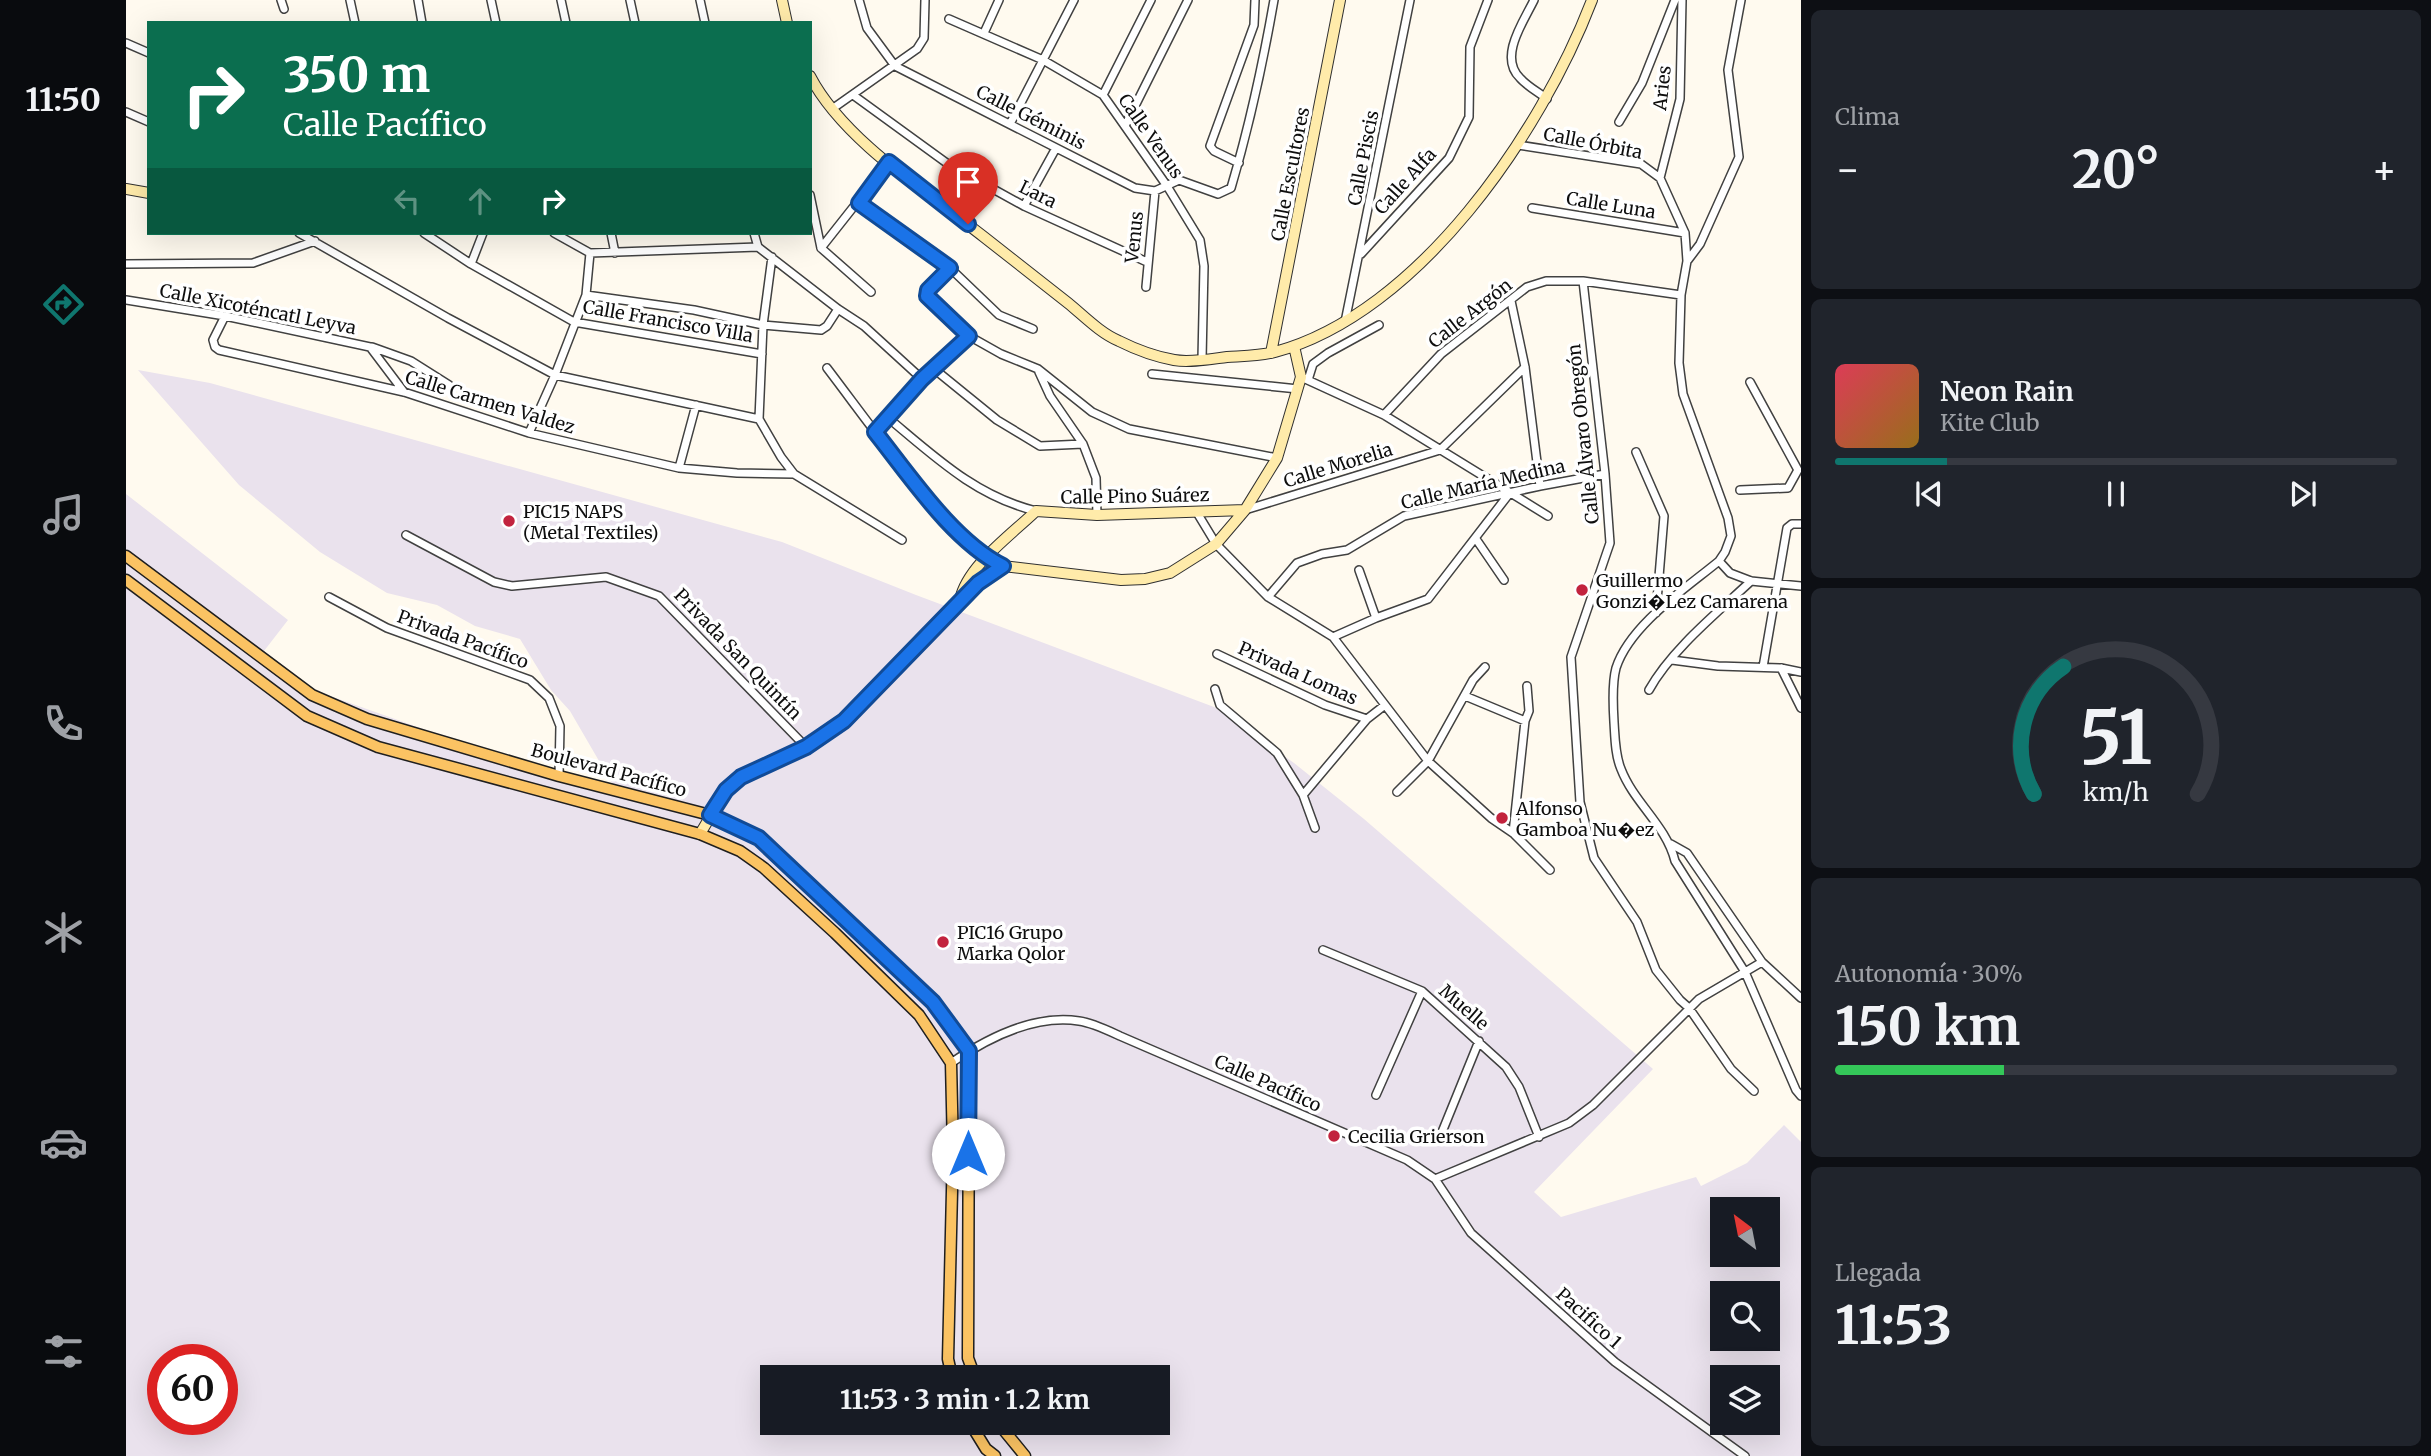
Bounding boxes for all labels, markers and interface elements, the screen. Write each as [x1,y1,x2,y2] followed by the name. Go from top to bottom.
[283,44,430,105] text: 350 m
[168,49,259,140] icon: right
[1648,64,1676,113] street label: Aries
[25,80,101,120] text: 11:50
[972,80,1090,154] street label: Calle Géminis
[1113,89,1189,183] street label: Calle Venus
[1835,102,1900,131] text: Clima
[283,105,487,145] text: Calle Pacífico
[1266,105,1314,243] street label: Calle Escultores
[1343,108,1384,208] street label: Calle Piscis
[1542,122,1645,164] street label: Calle Órbita
[2072,137,2160,202] text: 20°
[1369,143,1441,219] street label: Calle Alfa
[1835,146,1860,193] text: −
[2372,146,2397,193] text: +
[938,152,998,224] pin
[949,163,987,201] icon: arrive
[1015,175,1061,213] street label: Lara
[388,182,426,220] icon: left
[461,182,499,220] icon: ahead
[534,182,572,220] icon: right
[1565,187,1658,223] street label: Calle Luna
[1120,210,1148,265] street label: Venus
[1423,273,1517,353] street label: Calle Argón
[158,279,359,339] street label: Calle Xicoténcatl Leyva
[39,280,88,329] icon: directions
[581,295,755,347] street label: Calle Francisco Villa
[1562,343,1604,525] street label: Calle Álvaro Obregón
[402,365,578,439] street label: Calle Carmen Valdez
[1940,375,2074,408] text: Neon Rain
[1940,408,2039,437] text: Kite Club
[1281,437,1396,492] street label: Calle Morelia
[1399,454,1568,514] street label: Calle María Medina
[1910,475,1948,513] icon: previous
[2097,475,2135,513] icon: pause
[2284,475,2322,513] icon: next
[1060,483,1210,509] street label: Calle Pino Suárez
[39,490,88,539] icon: music
[523,500,658,544] place label: PIC15 NAPS (Metal Textiles)
[501,513,517,529] marker: PIC15 NAPS (Metal Textiles)
[1596,569,1788,613] place label: Guillermo Gonzi�Lez Camarena
[1574,582,1590,598] marker: Guillermo Gonzi�Lez Camarena
[669,584,807,725] street label: Privada San Quintín
[394,605,532,673] street label: Privada Pacífico
[1235,636,1361,710] street label: Privada Lomas
[2079,692,2153,784] text: 51
[39,699,88,748] icon: phone
[529,738,689,802] street label: Boulevard Pacífico
[2083,776,2149,808] text: km/h
[1515,797,1655,841] place label: Alfonso Gamboa Nu�ez
[1494,810,1510,826] marker: Alfonso Gamboa Nu�ez
[39,908,88,957] icon: climate
[957,921,1065,965] place label: PIC16 Grupo Marka Qolor
[935,934,951,950] marker: PIC16 Grupo Marka Qolor
[1835,959,2023,988] text: Autonomía · 30%
[1434,979,1494,1035] street label: Muelle
[1835,994,2020,1059] text: 150 km
[1211,1049,1325,1117] street label: Calle Pacífico
[931,1117,1005,1191] position arrow
[39,1118,88,1167] icon: car
[1348,1125,1485,1148] place label: Cecilia Grierson
[1326,1128,1342,1144] marker: Cecilia Grierson
[1710,1197,1780,1267] north arrow
[1710,1197,1780,1435] map controls
[1835,1258,1921,1287] text: Llegada
[1710,1281,1780,1351] button: search
[1551,1283,1627,1353] street label: Pacifico 1
[1835,1293,1952,1358] text: 11:53
[39,1327,88,1376] icon: filters
[147,1344,238,1435] speed limit sign: 60
[1710,1365,1780,1435] button: layers
[840,1383,1090,1416] text: 11:53 · 3 min · 1.2 km

